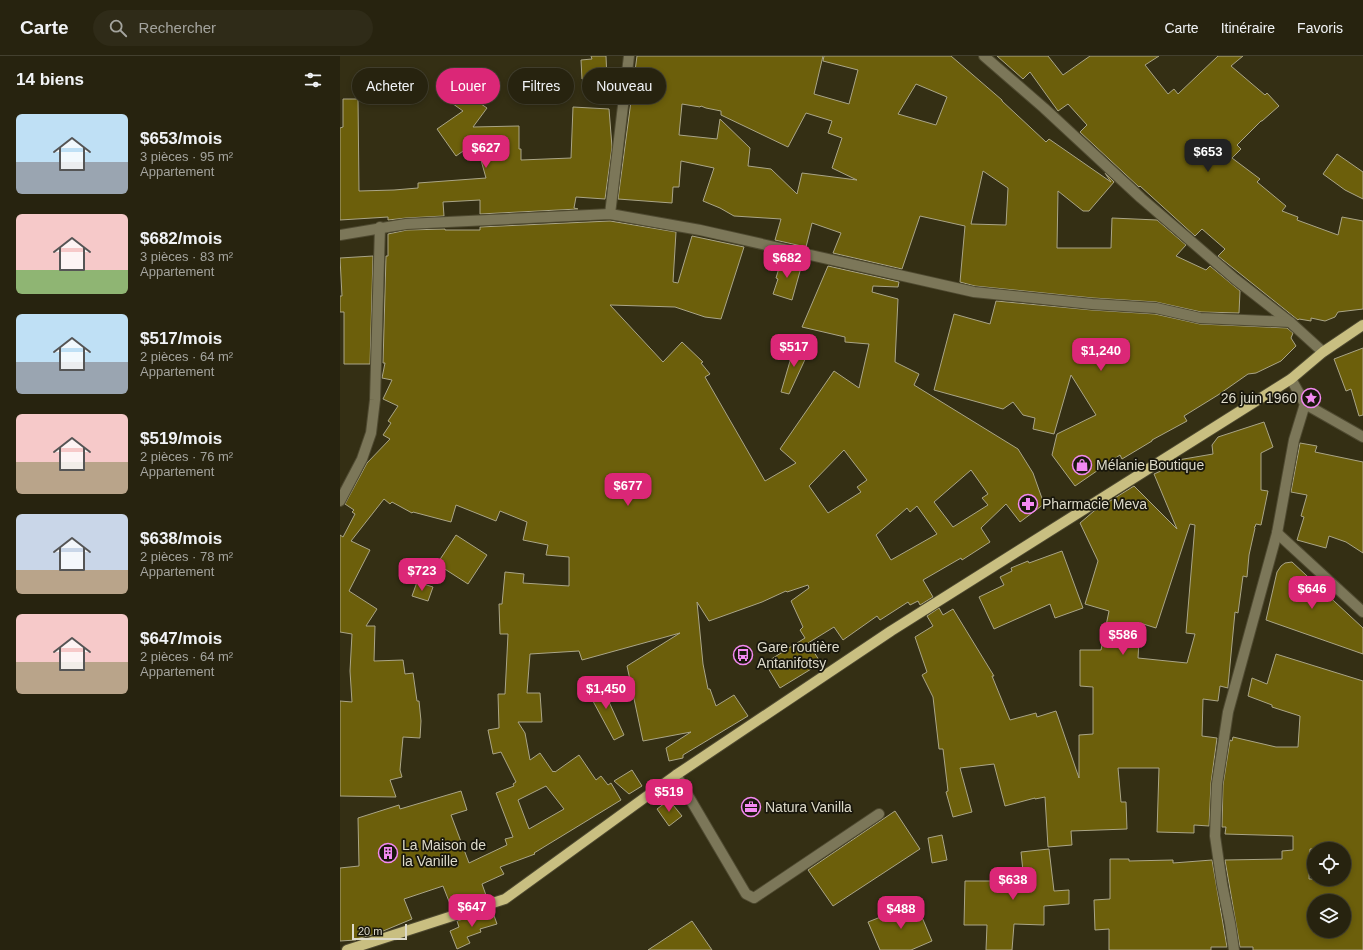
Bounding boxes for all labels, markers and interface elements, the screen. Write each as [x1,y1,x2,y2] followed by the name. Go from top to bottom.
[93,10,373,46] search box
[20,17,69,38] text: Carte
[107,17,129,39] icon: search
[139,19,216,36] text: Rechercher
[1164,20,1199,36] text: Carte
[1221,20,1275,36] text: Itinéraire
[1297,20,1343,36] text: Favoris
[352,68,428,104] chip: Acheter
[436,68,500,104] chip: Louer
[508,68,574,104] chip: Filtres
[582,68,666,104] chip: Nouveau
[302,69,324,91] icon: filters
[16,70,84,89] text: 14 biens
[140,129,222,148] text: $653/mois
[48,130,96,178] icon: home
[462,135,510,169] pin: $627
[1184,139,1232,173] pin: $653
[472,140,500,155] text: $627
[1194,144,1222,159] text: $653
[140,149,233,164] text: 3 pièces · 95 m²
[140,164,214,179] text: Appartement
[140,229,222,248] text: $682/mois
[48,230,96,278] icon: home
[763,245,811,279] pin: $682
[140,249,233,264] text: 3 pièces · 83 m²
[773,250,801,265] text: $682
[140,264,214,279] text: Appartement
[140,329,222,348] text: $517/mois
[48,330,96,378] icon: home
[770,334,818,368] pin: $517
[1068,338,1134,372] pin: $1,240
[780,339,808,354] text: $517
[1081,343,1121,358] text: $1,240
[140,349,233,364] text: 2 pièces · 64 m²
[140,364,214,379] text: Appartement
[1300,387,1322,409] place icon: 26 juin 1960
[1221,390,1297,406] place label: 26 juin 1960
[140,429,222,448] text: $519/mois
[48,430,96,478] icon: home
[140,449,233,464] text: 2 pièces · 76 m²
[1071,454,1093,476] shop icon: Mélanie Boutique
[1096,457,1204,473] place label: Mélanie Boutique
[140,464,214,479] text: Appartement
[604,473,652,507] pin: $677
[614,478,642,493] text: $677
[1017,493,1039,515] pharmacy icon: Pharmacie Meva
[1042,496,1147,512] place label: Pharmacie Meva
[140,529,222,548] text: $638/mois
[48,530,96,578] icon: home
[140,549,233,564] text: 2 pièces · 78 m²
[398,558,446,592] pin: $723
[408,563,436,578] text: $723
[140,564,214,579] text: Appartement
[1288,576,1336,610] pin: $646
[1298,581,1326,596] text: $646
[1099,622,1147,656] pin: $586
[1109,627,1137,642] text: $586
[140,629,222,648] text: $647/mois
[48,630,96,678] icon: home
[757,639,840,671] place label: Gare routière Antanifotsy
[732,644,754,666] bus stop icon: Gare routière Antanifotsy
[140,649,233,664] text: 2 pièces · 64 m²
[140,664,214,679] text: Appartement
[573,676,639,710] pin: $1,450
[586,681,626,696] text: $1,450
[645,779,693,813] pin: $519
[655,784,683,799] text: $519
[740,796,762,818] office icon: Natura Vanilla
[765,799,852,815] place label: Natura Vanilla
[402,837,486,869] place label: La Maison de la Vanille
[377,842,399,864] building icon: La Maison de la Vanille
[1307,842,1351,938] map controls
[1307,842,1351,886] button: locate
[989,867,1037,901] pin: $638
[999,872,1027,887] text: $638
[448,894,496,928] pin: $647
[1307,894,1351,938] button: layers
[877,896,925,930] pin: $488
[458,899,486,914] text: $647
[887,901,915,916] text: $488
[352,922,407,941] scale bar
[358,925,382,937] text: 20 m

